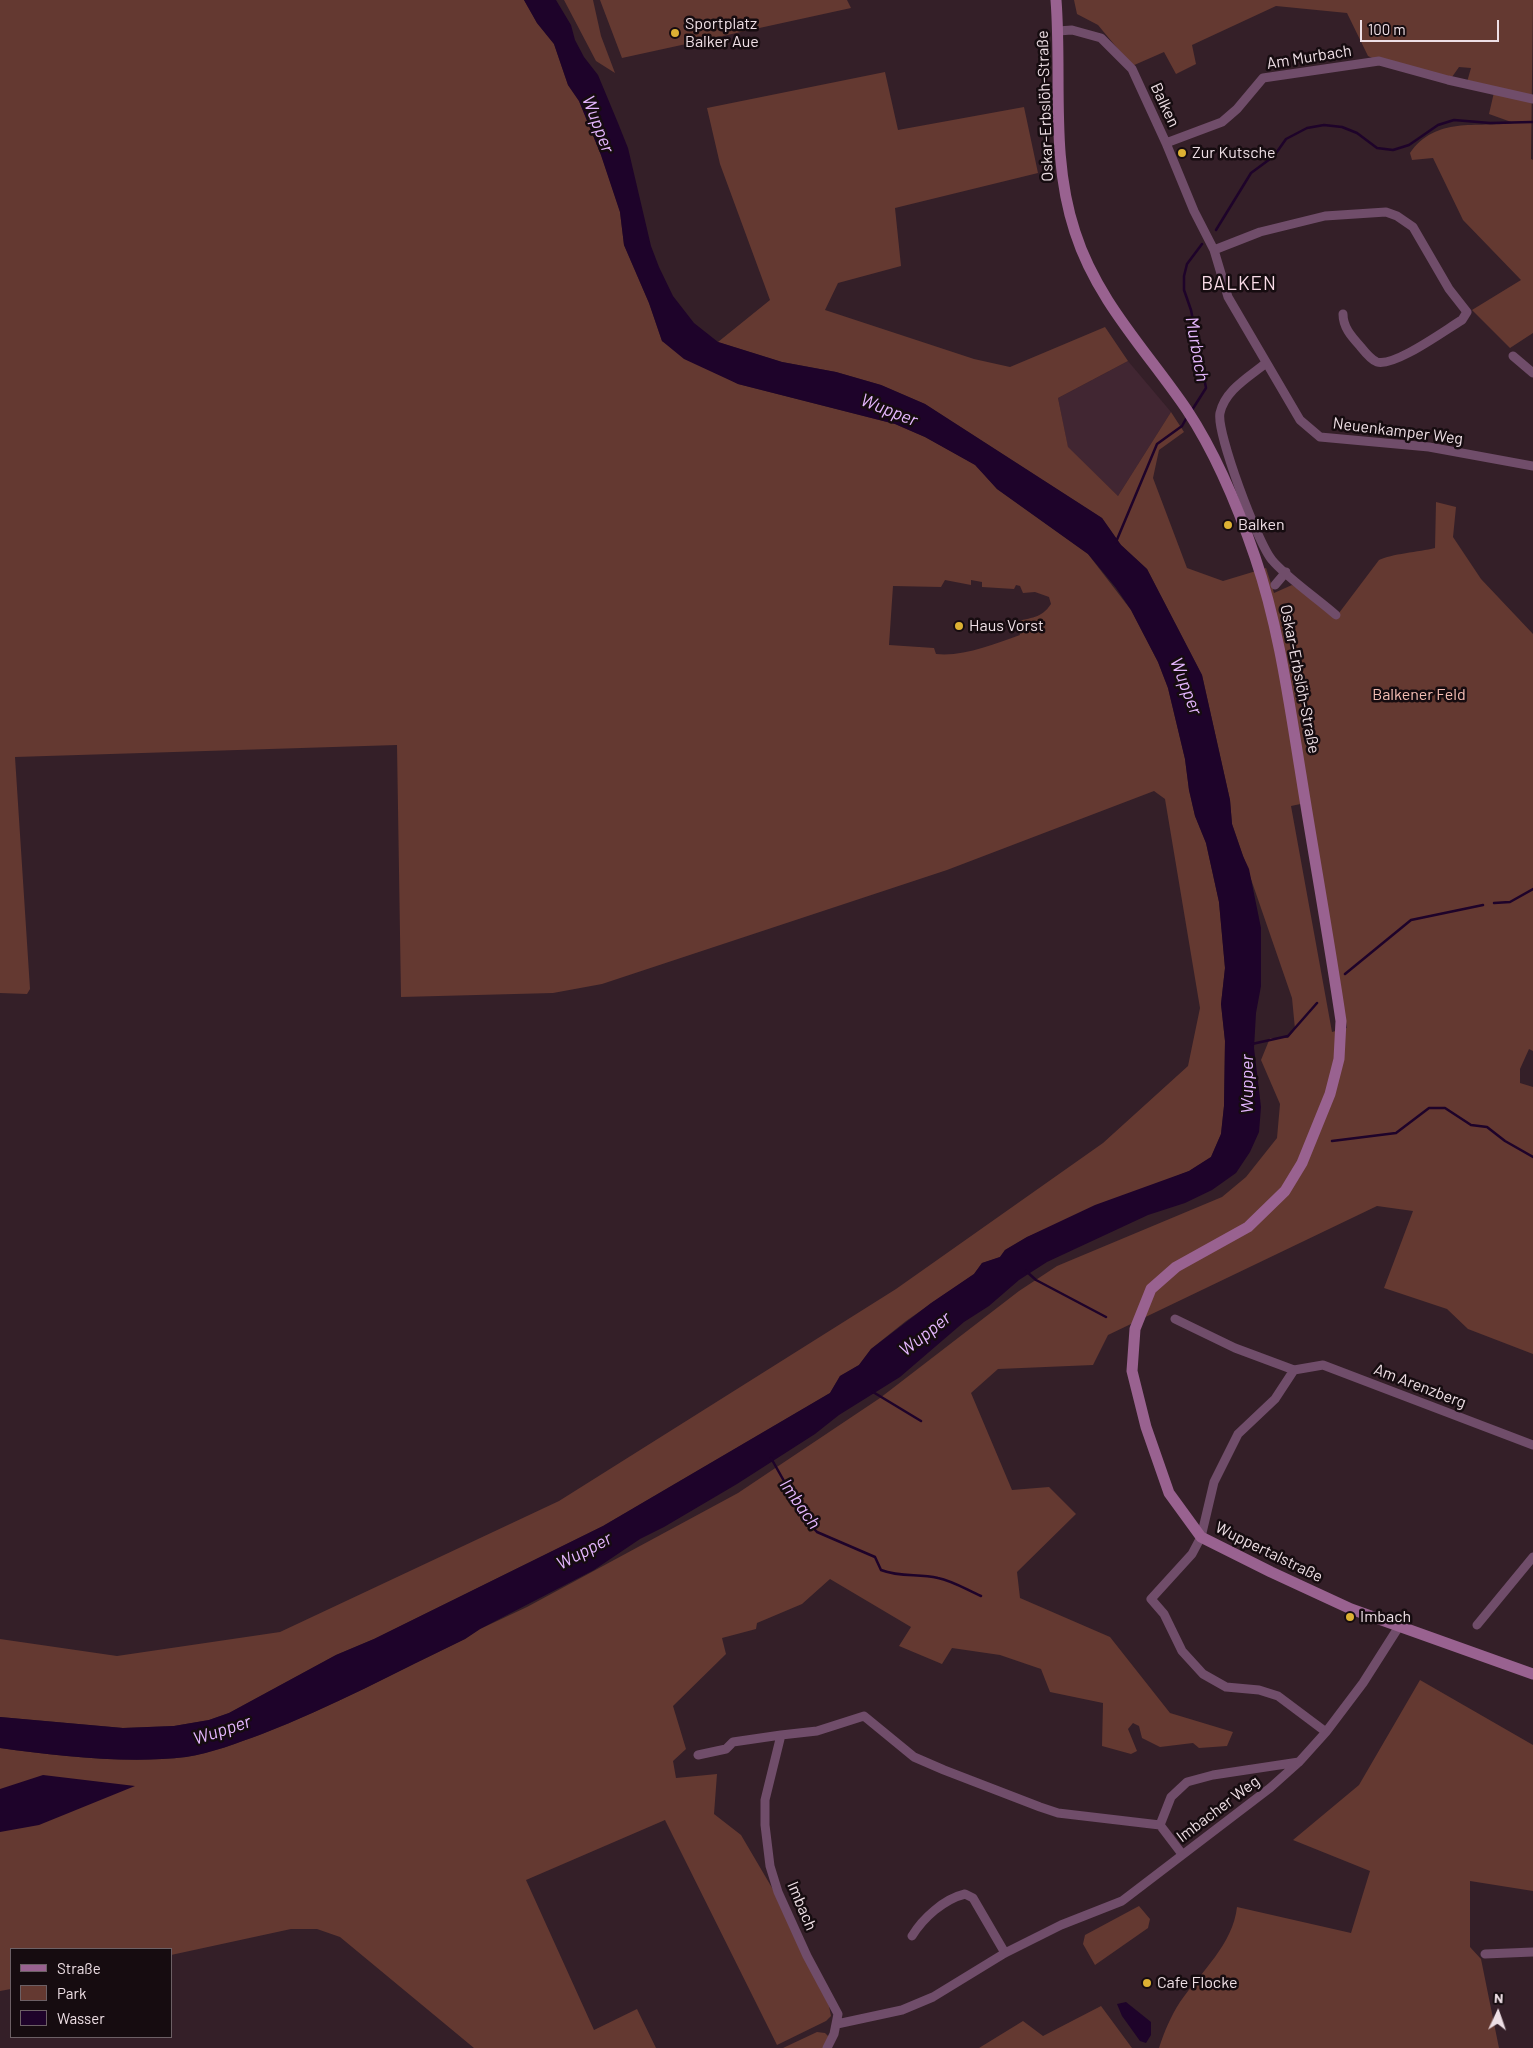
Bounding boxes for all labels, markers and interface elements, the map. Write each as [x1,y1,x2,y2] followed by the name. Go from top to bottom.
[1363,10,1502,42] scale bar
[685,14,759,52] place label: Sportplatz Balker Aue
[1368,20,1406,38] text: 100 m
[669,27,681,39] marker: Sportplatz Balker Aue
[1033,30,1057,182] street label: Oskar-Erbslöh-Straße
[1265,41,1353,73] street label: Am Murbach
[1146,80,1184,130] street label: Balken
[577,92,619,156] water label: Wupper
[1192,143,1276,163] place label: Zur Kutsche
[1176,147,1188,159] marker: Zur Kutsche
[1200,273,1278,295] district label: BALKEN
[1181,315,1213,383] water label: Murbach
[857,389,921,431] water label: Wupper
[1332,413,1464,449] street label: Neuenkamper Weg
[1238,515,1285,535] place label: Balken
[1222,519,1234,531] marker: Balken
[1276,603,1324,755] street label: Oskar-Erbslöh-Straße
[969,616,1044,636] place label: Haus Vorst
[953,620,965,632] marker: Haus Vorst
[1165,654,1207,718] water label: Wupper
[1372,685,1466,705] park label: Balkener Feld
[1236,1054,1258,1114] water label: Wupper
[895,1307,955,1361] water label: Wupper
[1371,1360,1469,1412] street label: Am Arenzberg
[775,1475,825,1533] water label: Imbach
[1212,1518,1326,1586] street label: Wuppertalstraße
[553,1528,615,1574] water label: Wupper
[1360,1607,1411,1627] place label: Imbach
[1344,1611,1356,1623] marker: Imbach
[190,1711,254,1749] water label: Wupper
[1173,1772,1263,1846] street label: Imbacher Weg
[783,1879,821,1933] street label: Imbach
[10,1948,172,2038] legend
[57,1959,101,1977] text: Straße
[1157,1973,1237,1993] place label: Cafe Flocke
[1141,1977,1153,1989] marker: Cafe Flocke
[57,1984,86,2002] text: Park
[1473,1988,1523,2038] north arrow
[1494,1989,1504,2006] text: N
[57,2009,105,2027] text: Wasser

